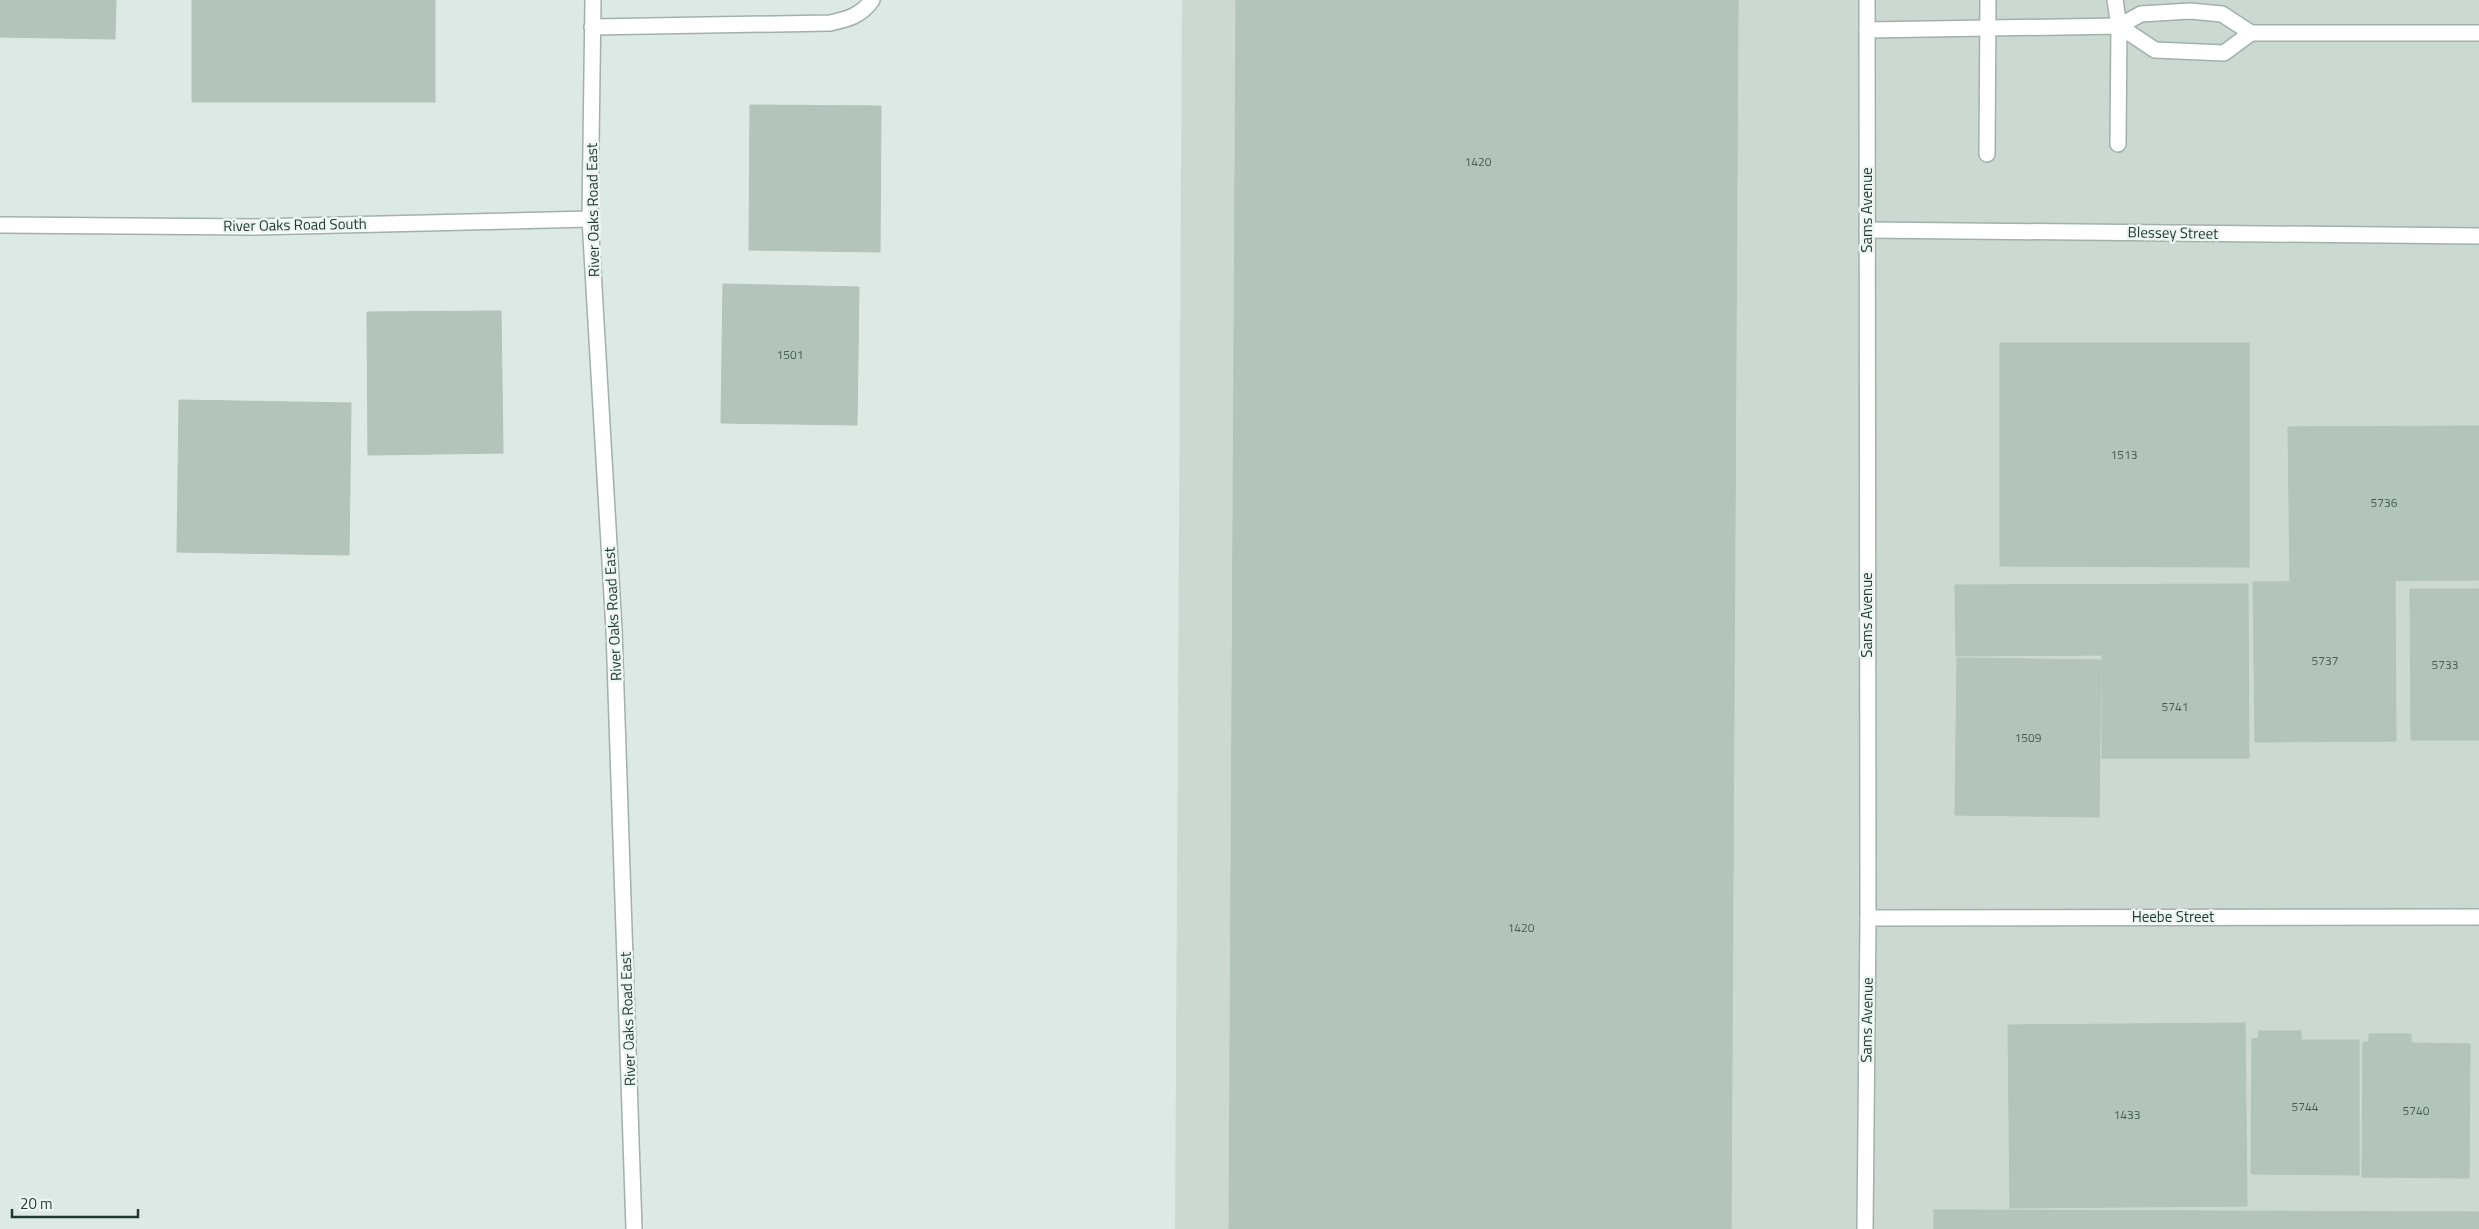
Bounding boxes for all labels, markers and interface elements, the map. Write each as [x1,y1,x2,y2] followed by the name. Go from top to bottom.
[580,142,605,277] street label: River Oaks Road East
[1465,152,1492,171] house number: 1420
[1855,167,1878,253] street label: Sams Avenue
[223,212,367,237] street label: River Oaks Road South
[2127,220,2219,245] street label: Blessey Street
[777,345,803,364] house number: 1501
[2111,445,2137,464] house number: 1513
[2371,493,2398,512] house number: 5736
[597,546,628,682] street label: River Oaks Road East
[1855,572,1878,658] street label: Sams Avenue
[2312,651,2338,670] house number: 5737
[2432,655,2458,674] house number: 5733
[2162,697,2188,716] house number: 5741
[2015,728,2042,747] house number: 1509
[2132,905,2215,928] street label: Heebe Street
[1508,918,1535,937] house number: 1420
[614,951,641,1087] street label: River Oaks Road East
[1854,977,1879,1063] street label: Sams Avenue
[2292,1097,2319,1116] house number: 5744
[2403,1101,2430,1120] house number: 5740
[2114,1105,2140,1124] house number: 1433
[12,1186,139,1218] scale bar
[20,1192,53,1215] text: 20 m

